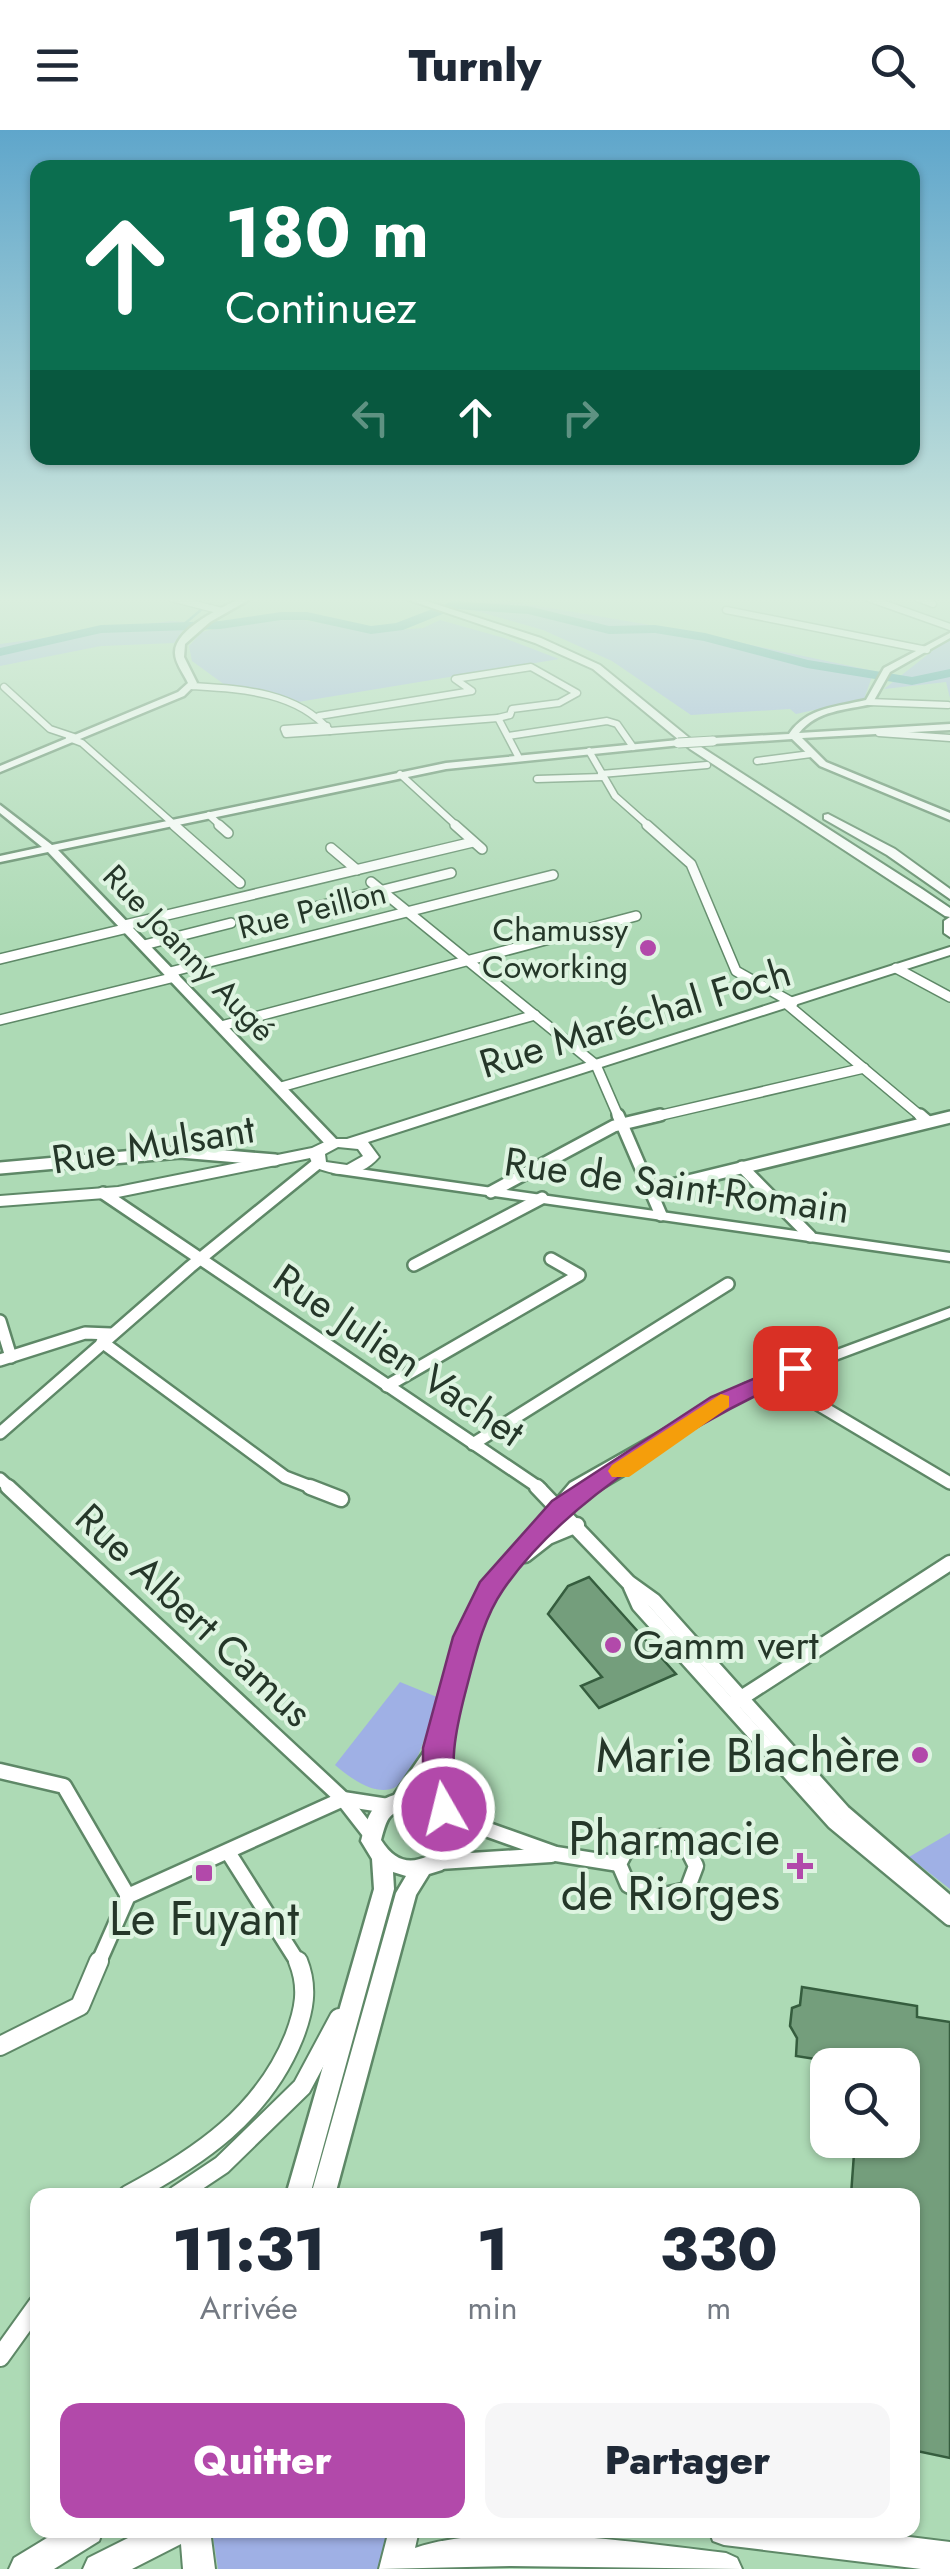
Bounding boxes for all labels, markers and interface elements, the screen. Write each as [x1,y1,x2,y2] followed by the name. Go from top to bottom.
[409,33,541,98] text: Turnly
[30,38,85,93] icon: menu
[865,38,920,93] icon: search
[225,182,429,283] text: 180 m
[60,200,190,330] icon: ahead
[225,275,417,340] text: Continuez
[343,390,398,445] icon: left
[448,390,503,445] icon: ahead
[553,390,608,445] icon: right
[92,854,286,1052] street label: Rue Joanny Augé
[233,869,391,951] street label: Rue Peillon
[482,907,629,990] place label: Chamussy Coworking
[637,937,659,959] marker: Chamussy Coworking
[472,943,798,1093] street label: Rue Maréchal Foch
[47,1099,259,1189] street label: Rue Mulsant
[501,1132,853,1238] street label: Rue de Saint-Romain
[262,1249,536,1461] street label: Rue Julien Vachet
[753,1326,838,1411] pin
[768,1341,823,1396] icon: arrive
[63,1490,325,1740] street label: Rue Albert Camus
[633,1616,819,1674] place label: Gamm vert
[602,1634,624,1656] marker: Gamm vert
[596,1721,900,1790] place label: Marie Blachère
[909,1744,931,1766] marker: Marie Blachère
[392,1757,496,1861] position arrow
[561,1804,780,1928] place label: Pharmacie de Riorges
[789,1855,811,1877] marker: Pharmacie de Riorges
[193,1862,215,1884] marker: Le Fuyant
[109,1884,299,1953] place label: Le Fuyant
[810,2048,920,2158] map controls
[810,2048,920,2158] button: search
[172,2206,325,2293] text: 11:31
[477,2206,508,2293] text: 1
[660,2206,778,2293] text: 330
[200,2285,298,2331] text: Arrivée
[468,2285,518,2331] text: min
[706,2285,731,2331] text: m
[60,2403,465,2518] button: Quitter
[485,2403,890,2518] button: Partager

